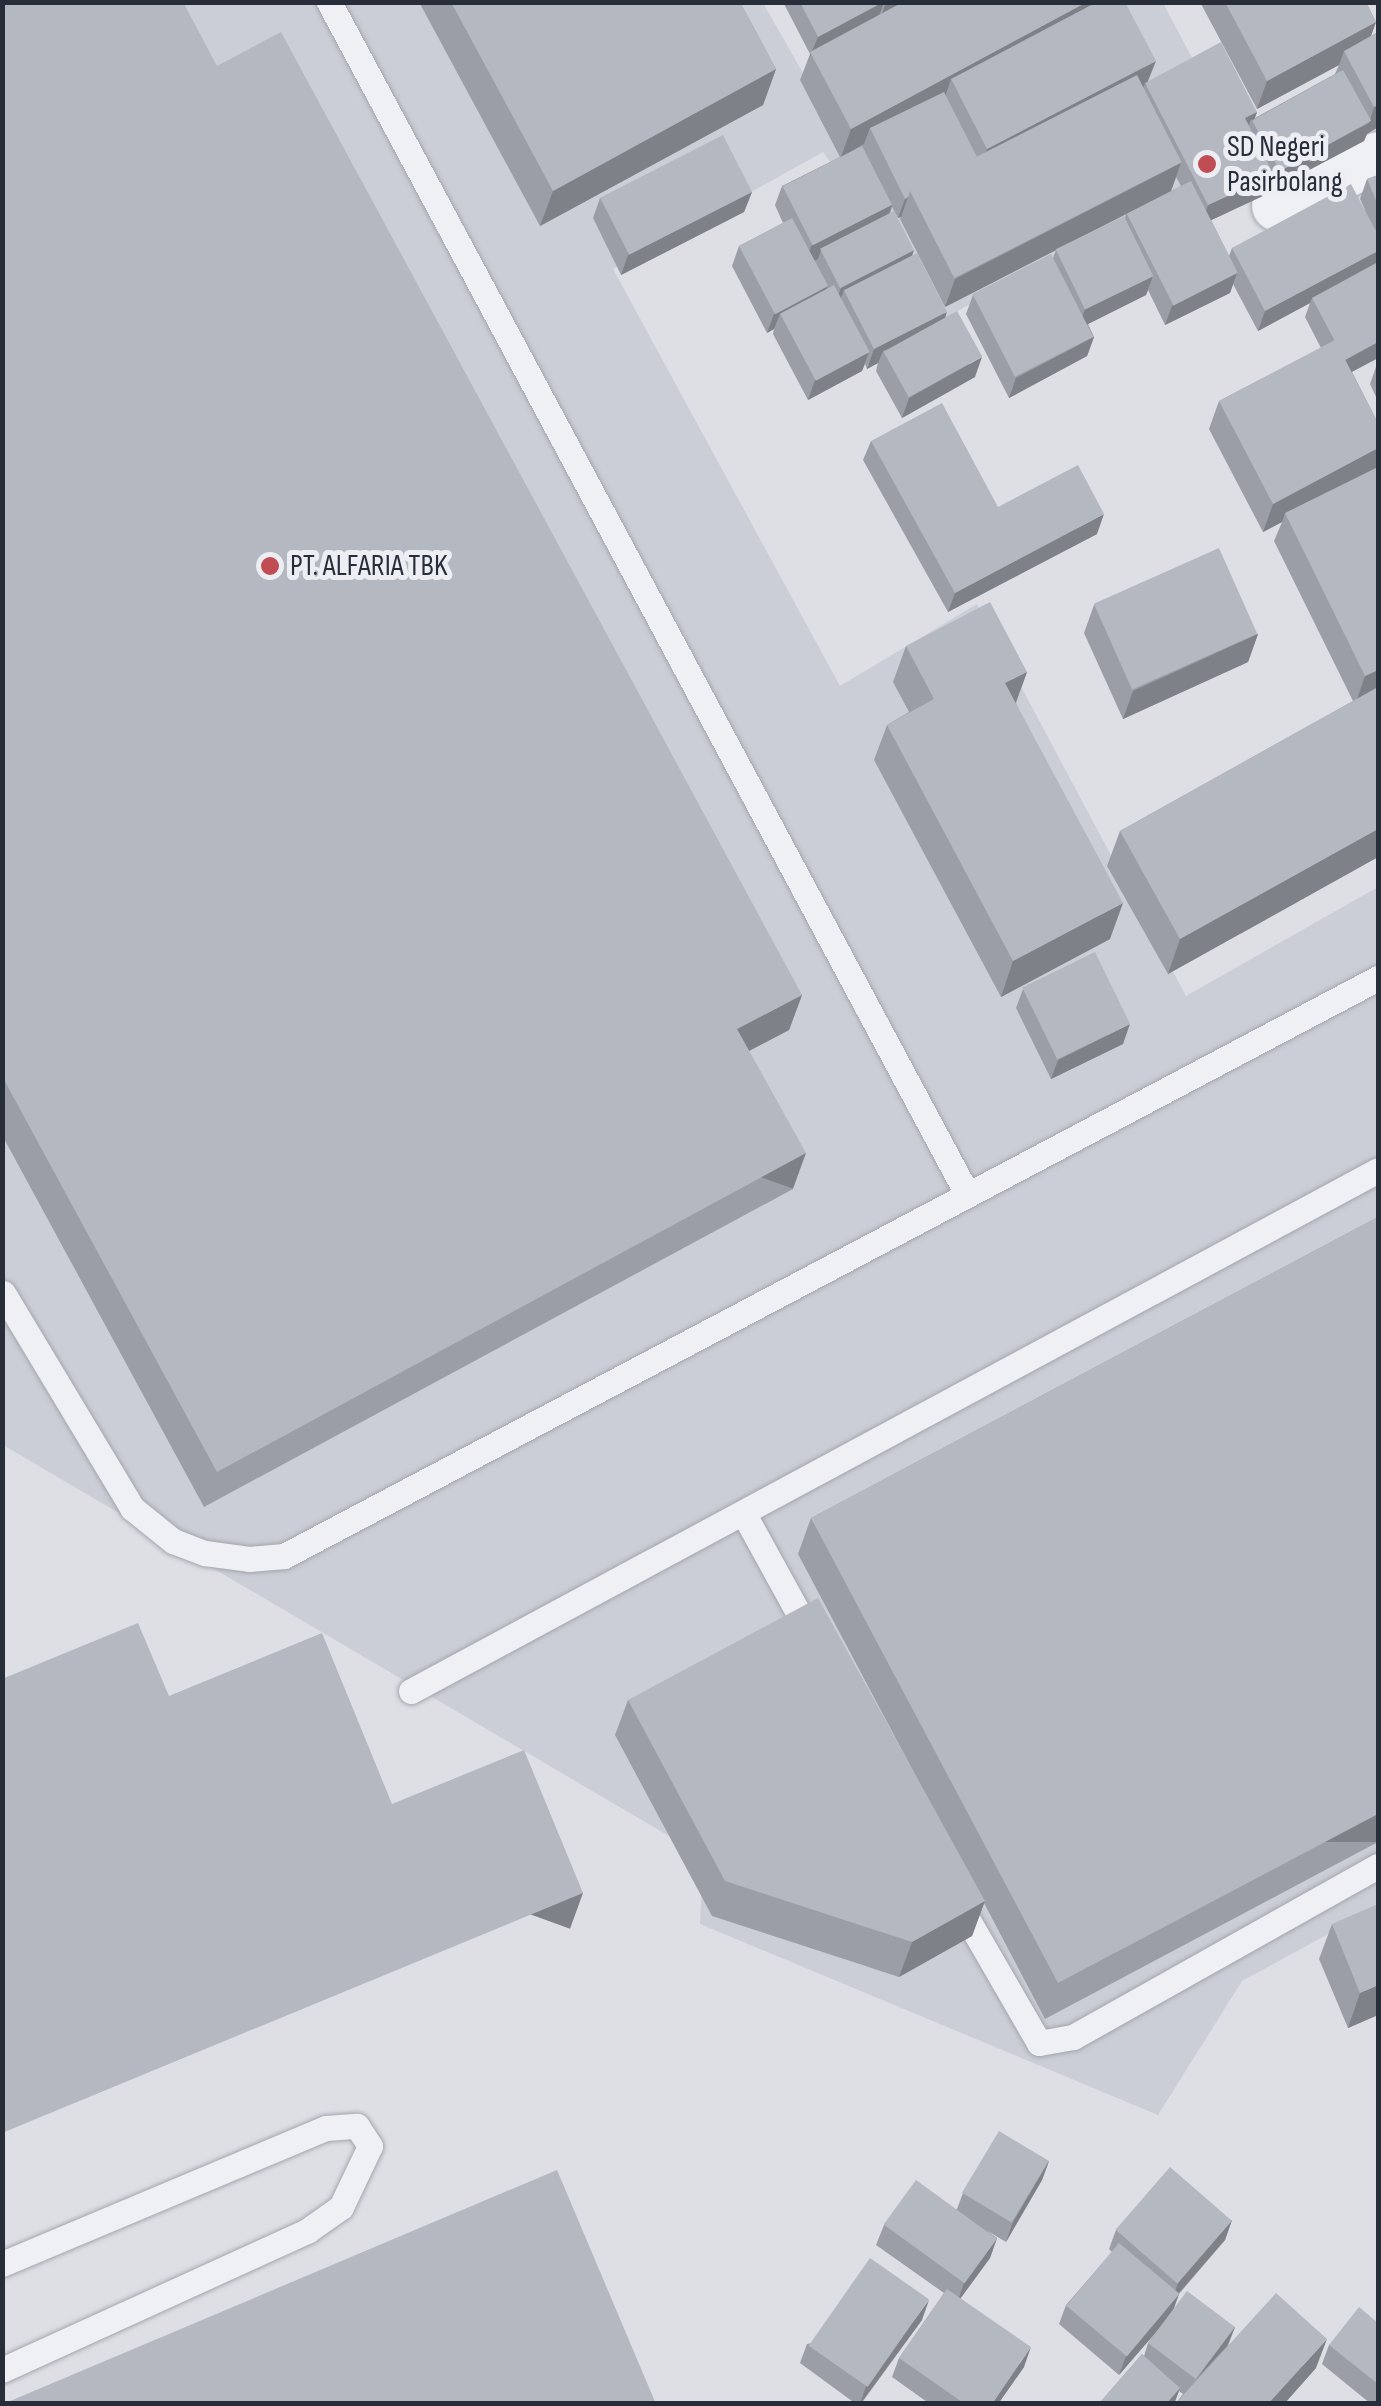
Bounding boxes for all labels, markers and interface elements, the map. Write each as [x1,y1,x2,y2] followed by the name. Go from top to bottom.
[1227,129,1343,200] place label: SD Negeri Pasirbolang
[1196,153,1218,175] marker: SD Negeri Pasirbolang
[290,548,448,584] place label: PT. ALFARIA TBK
[259,555,281,577] marker: PT. ALFARIA TBK

